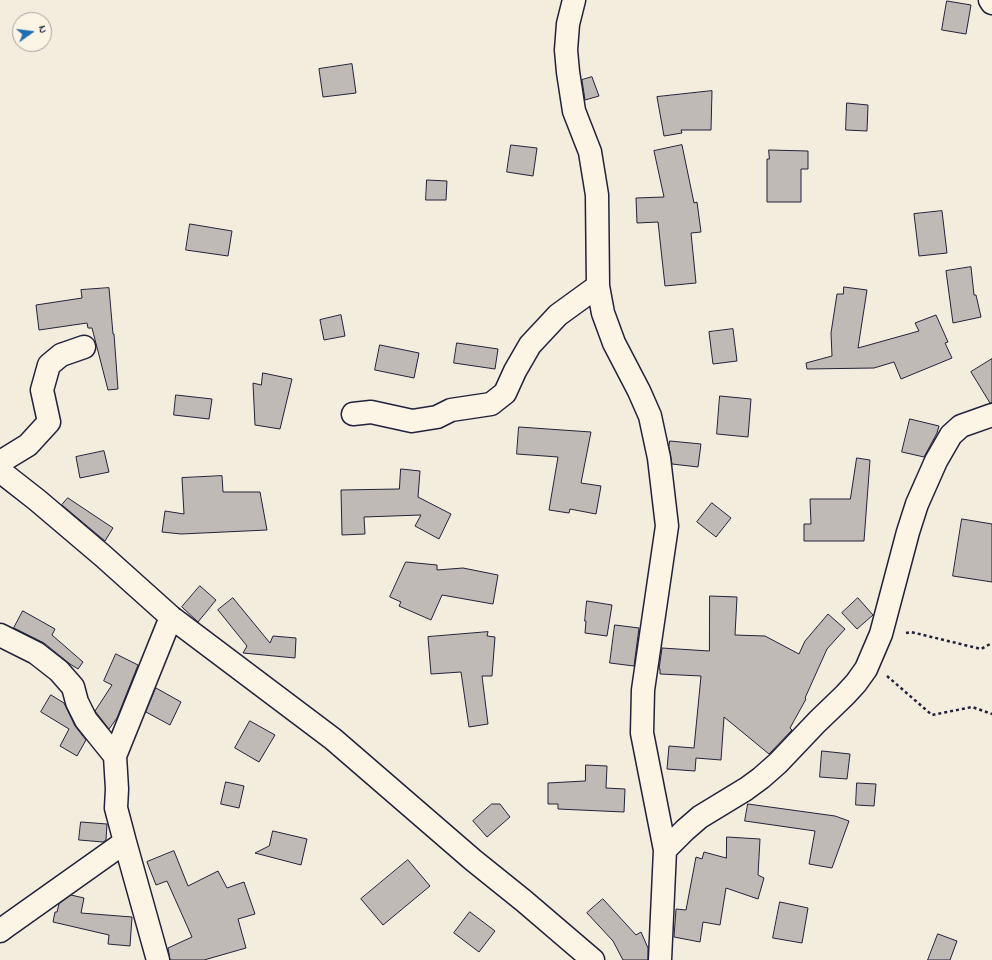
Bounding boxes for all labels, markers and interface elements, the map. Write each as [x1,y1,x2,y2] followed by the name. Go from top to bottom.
[12,12,52,52] north arrow
[34,24,51,35] text: N

